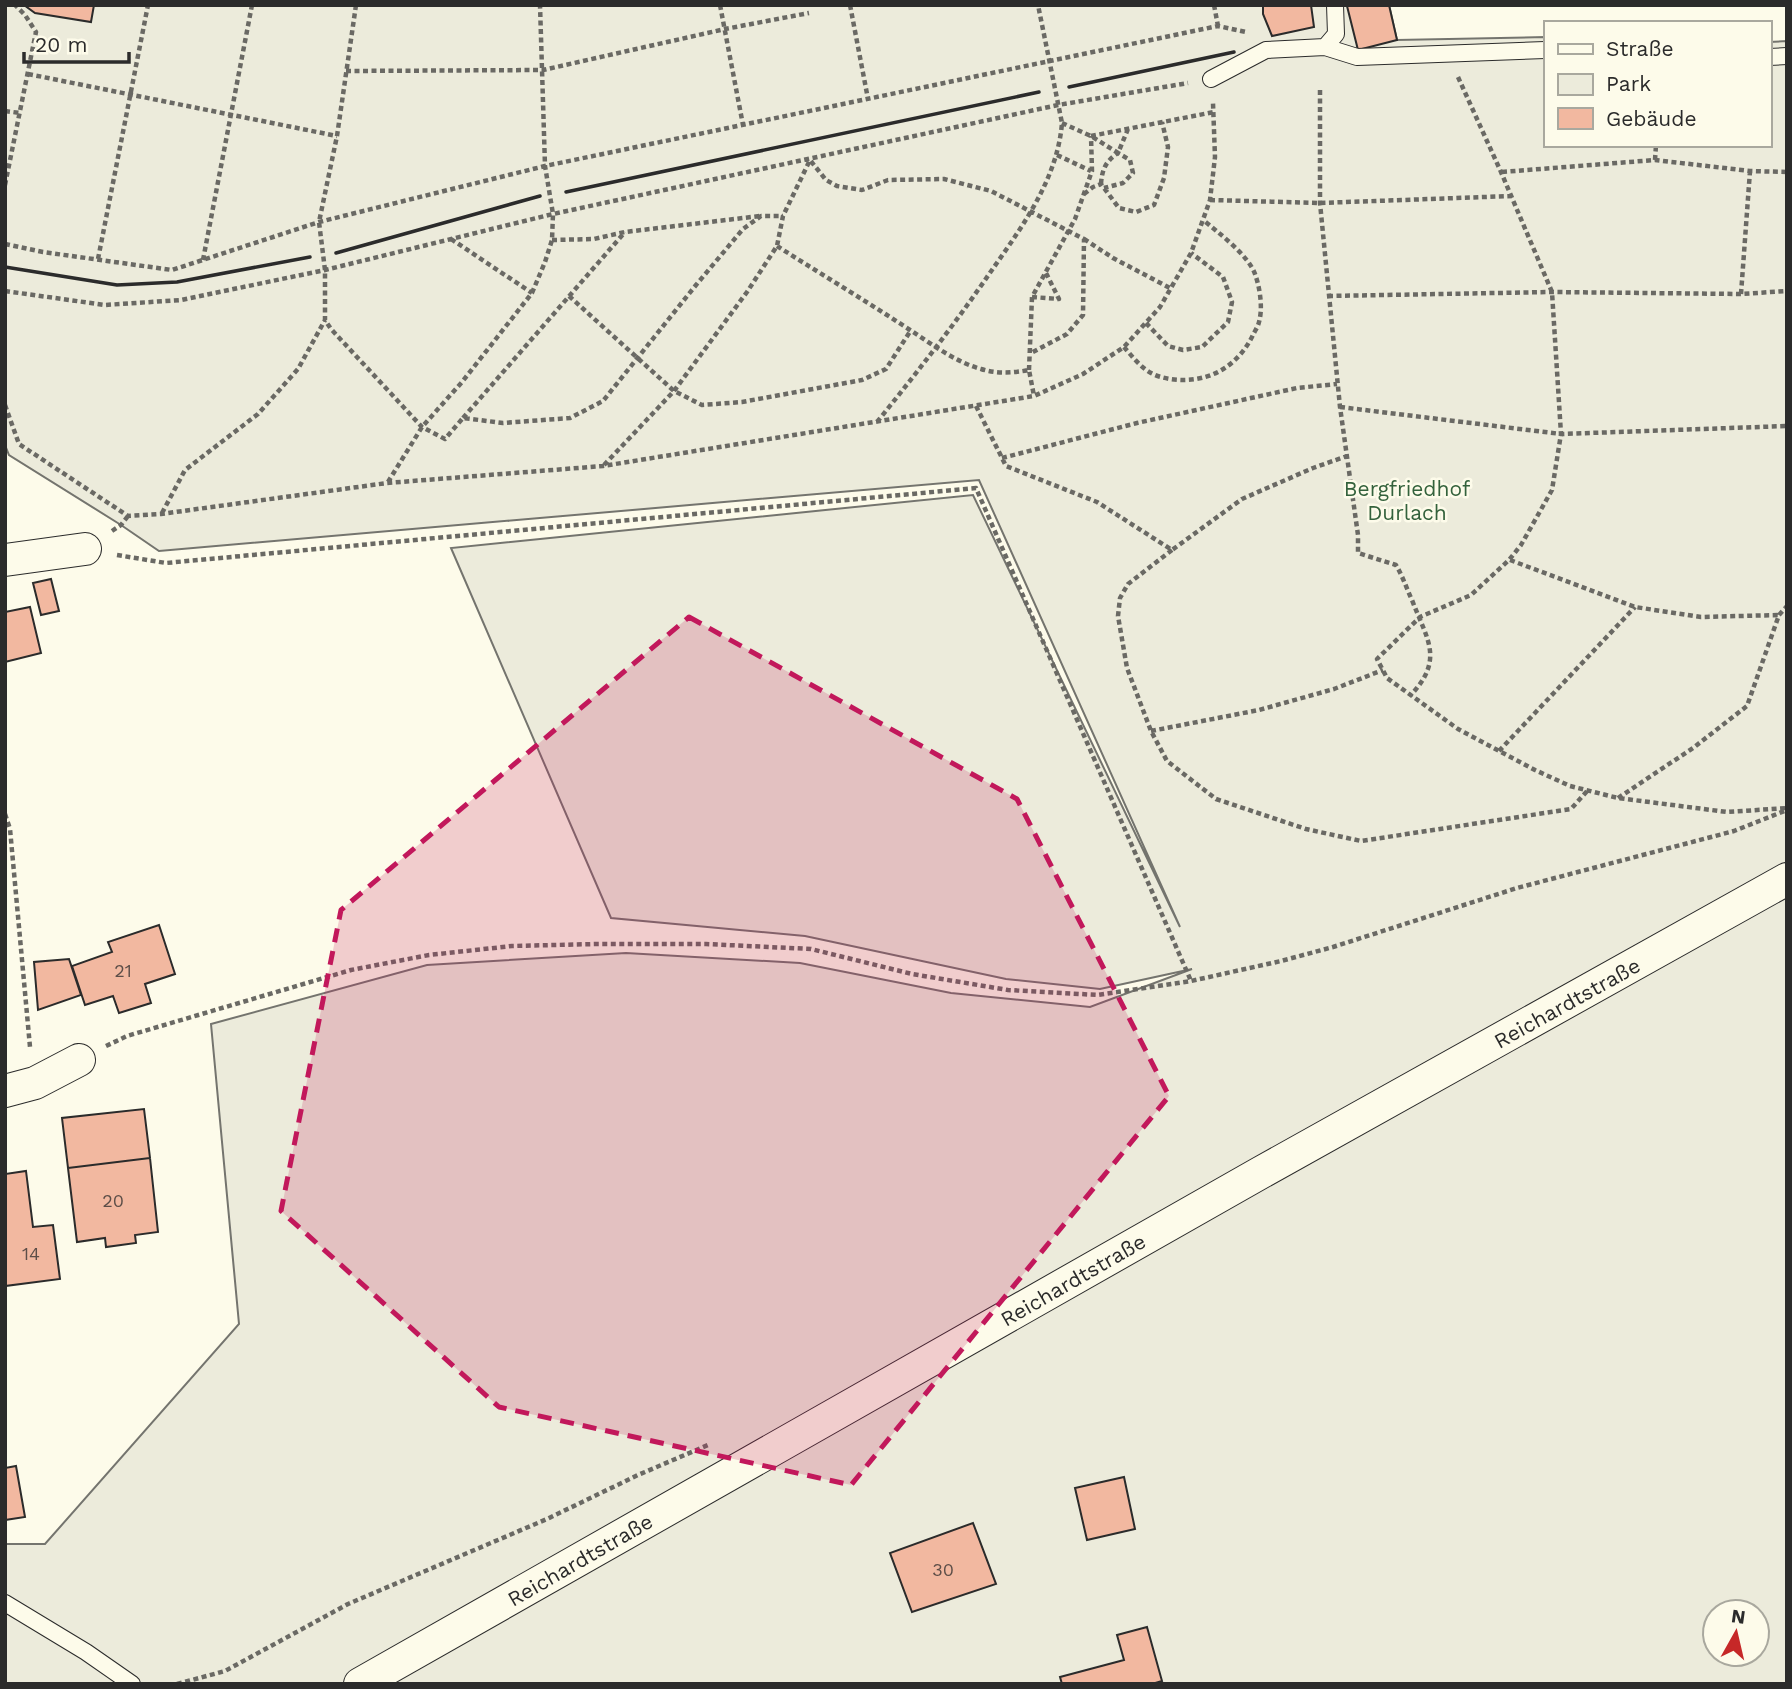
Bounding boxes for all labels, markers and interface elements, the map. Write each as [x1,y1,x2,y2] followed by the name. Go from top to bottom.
[24,21,130,65] scale bar
[1544,21,1771,147] legend
[35,32,87,57] text: 20 m
[1606,36,1674,61] text: Straße
[1606,71,1651,96] text: Park
[1606,106,1697,131] text: Gebäude
[1344,476,1470,525] park label: Bergfriedhof Durlach
[1490,952,1644,1054] street label: Reichardtstraße
[114,960,132,981] house number: 21
[102,1190,124,1211] house number: 20
[996,1228,1150,1332] street label: Reichardtstraße
[22,1243,40,1264] house number: 14
[503,1508,657,1612] street label: Reichardtstraße
[932,1559,954,1580] house number: 30
[1701,1598,1771,1668] north arrow
[1730,1604,1747,1629] text: N

